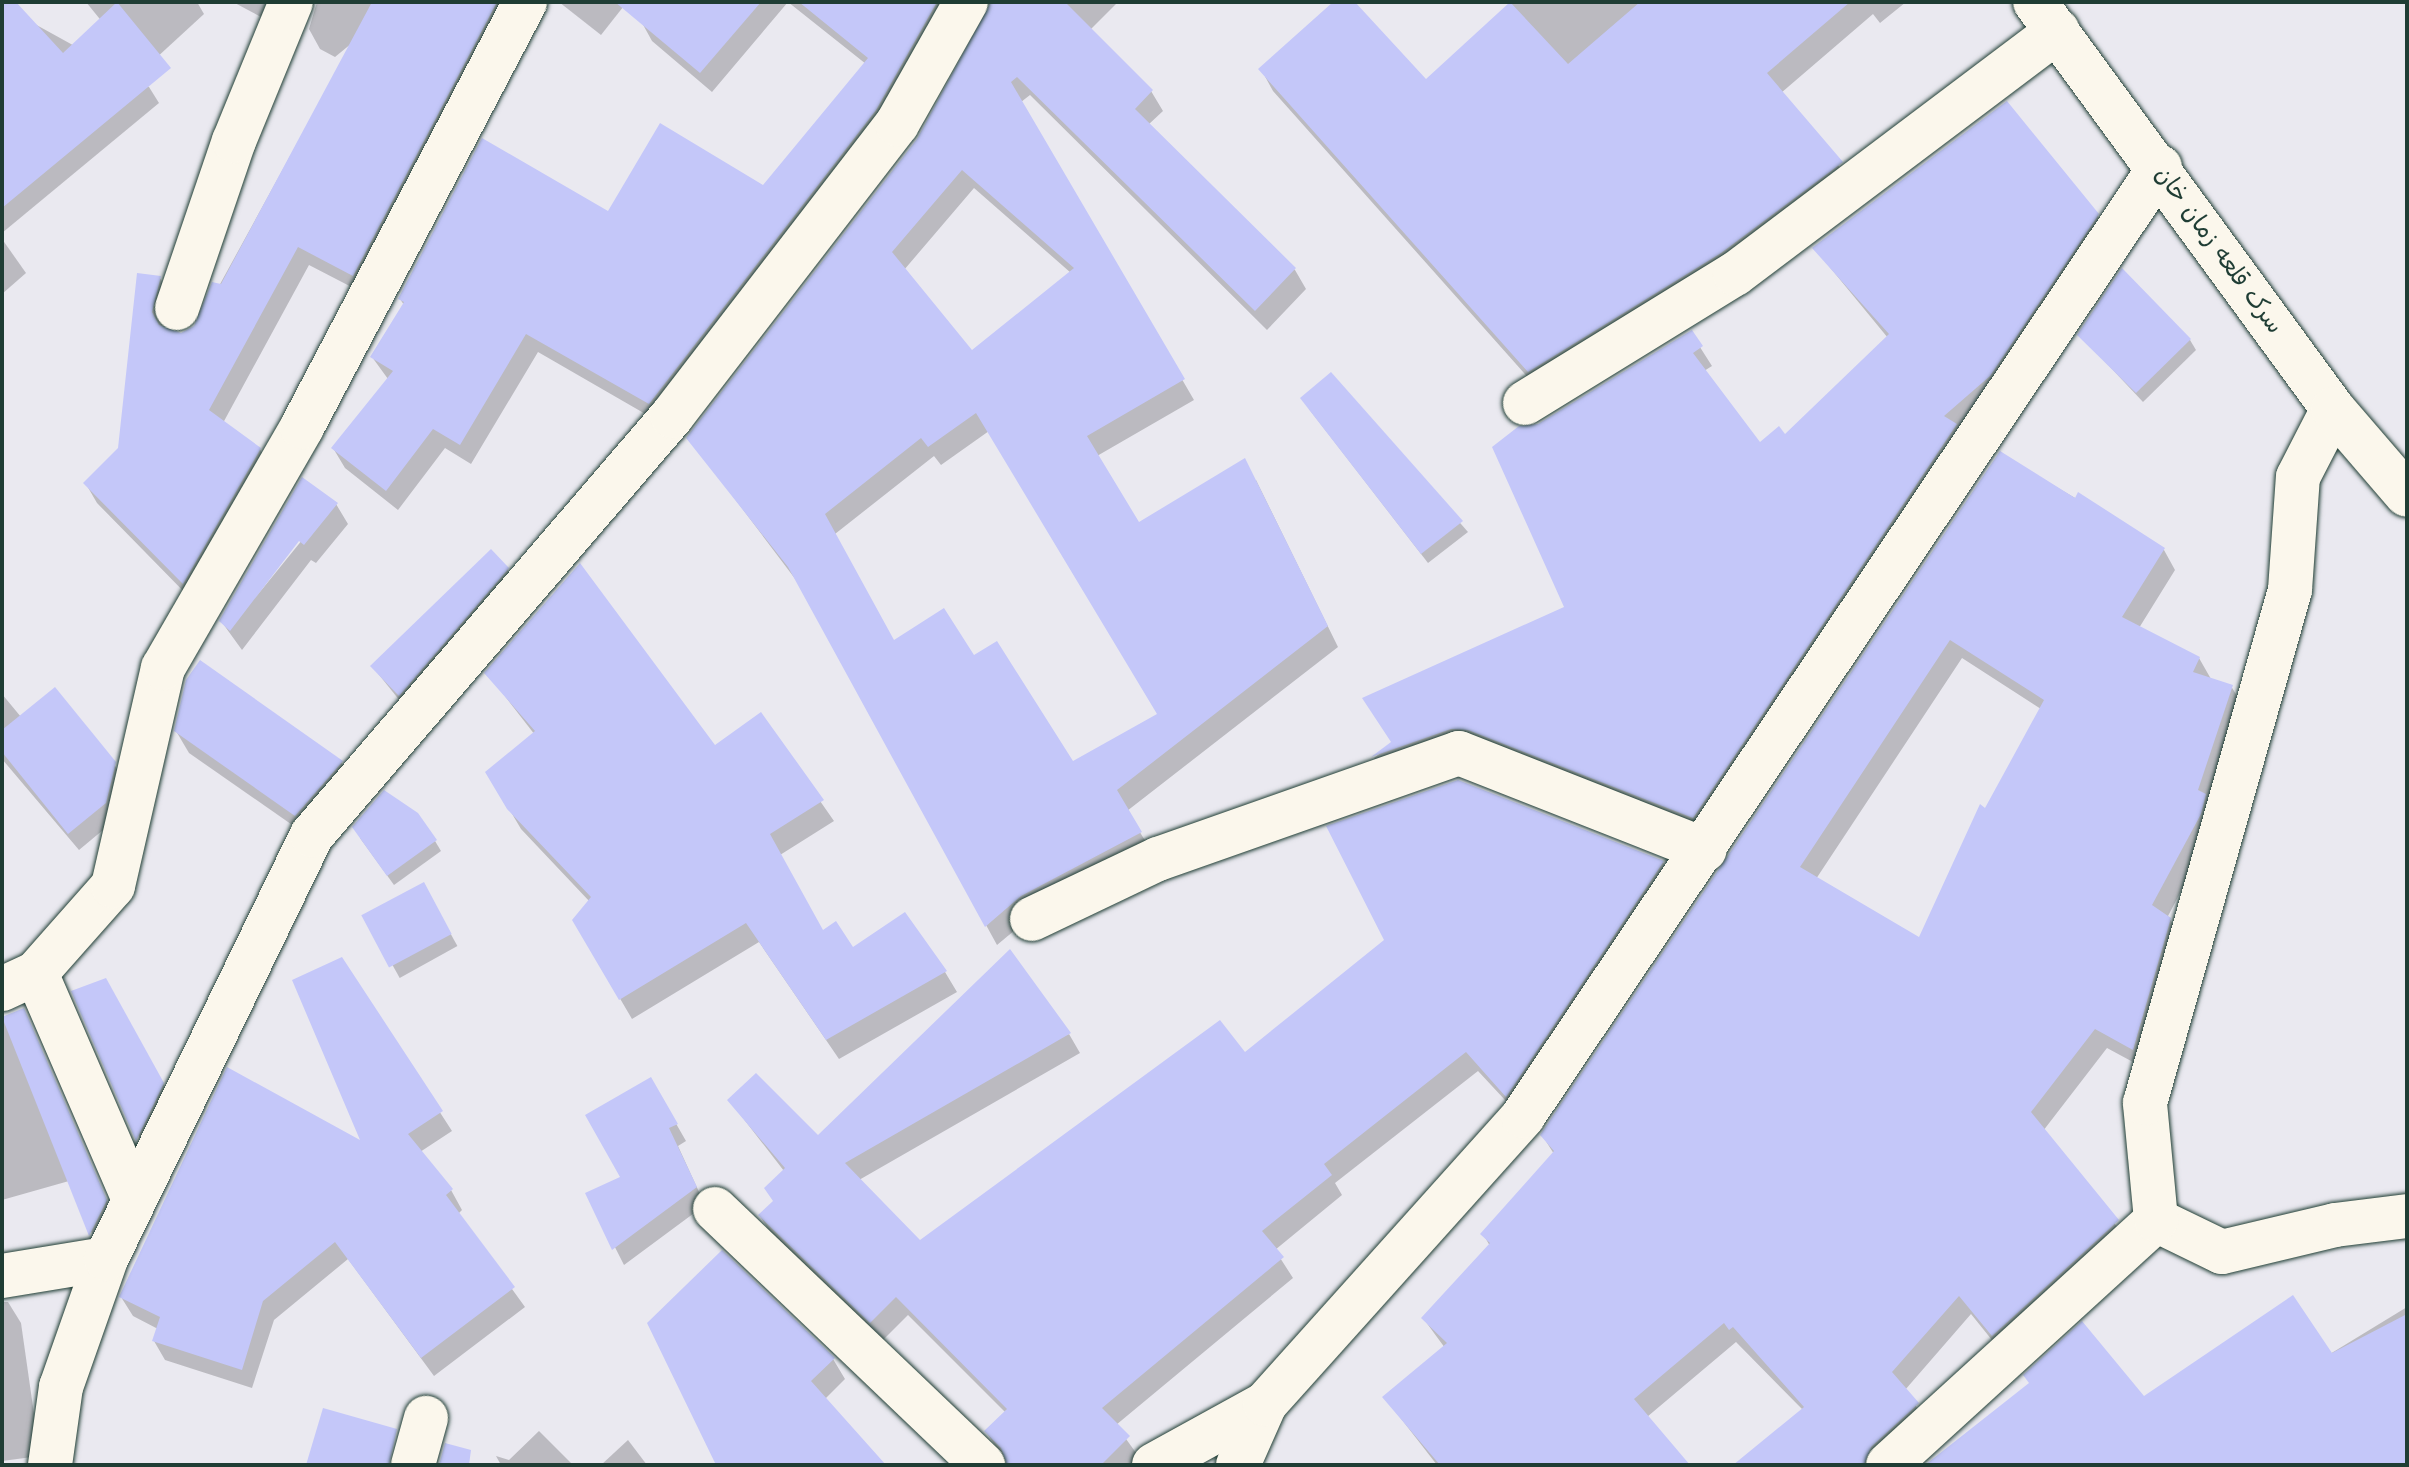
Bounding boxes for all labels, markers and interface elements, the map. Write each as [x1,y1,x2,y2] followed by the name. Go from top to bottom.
[2149,161,2289,339] street label: سرک قلعه زمان خان

